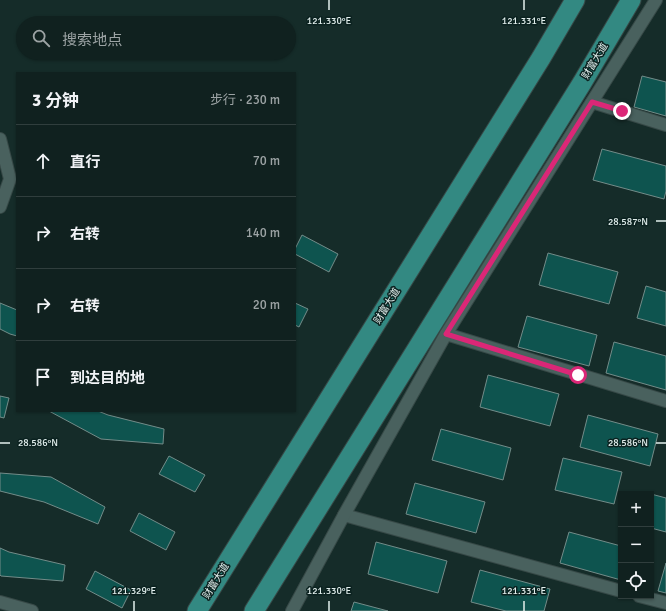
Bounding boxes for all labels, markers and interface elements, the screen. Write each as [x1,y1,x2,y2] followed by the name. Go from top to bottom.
[307,15,352,27] text: 121.330°E
[502,15,547,27] text: 121.331°E
[16,16,296,60] search box
[30,27,52,49] icon: search
[62,31,122,49] text: 搜索地点
[580,41,610,81] street label: 财富大道
[32,90,79,111] text: 3 分钟
[210,92,280,108] text: 步行 · 230 m
[613,102,631,120] route end
[32,150,54,172] icon: ahead
[70,153,100,171] text: 直行
[253,153,280,169] text: 70 m
[608,216,648,228] text: 28.587°N
[32,222,54,244] icon: right
[70,225,100,243] text: 右转
[246,225,280,241] text: 140 m
[371,286,403,326] street label: 财富大道
[32,294,54,316] icon: right
[70,297,100,315] text: 右转
[253,297,280,313] text: 20 m
[32,366,54,388] icon: arrive
[569,366,587,384] route start
[70,369,145,387] text: 到达目的地
[18,437,58,449] text: 28.586°N
[608,437,648,449] text: 28.586°N
[618,491,654,599] map controls
[618,491,654,527] button: +
[618,527,654,563] button: −
[200,561,232,601] street label: 财富大道
[618,563,654,599] button: locate
[112,585,157,597] text: 121.329°E
[307,585,352,597] text: 121.330°E
[502,585,547,597] text: 121.331°E

